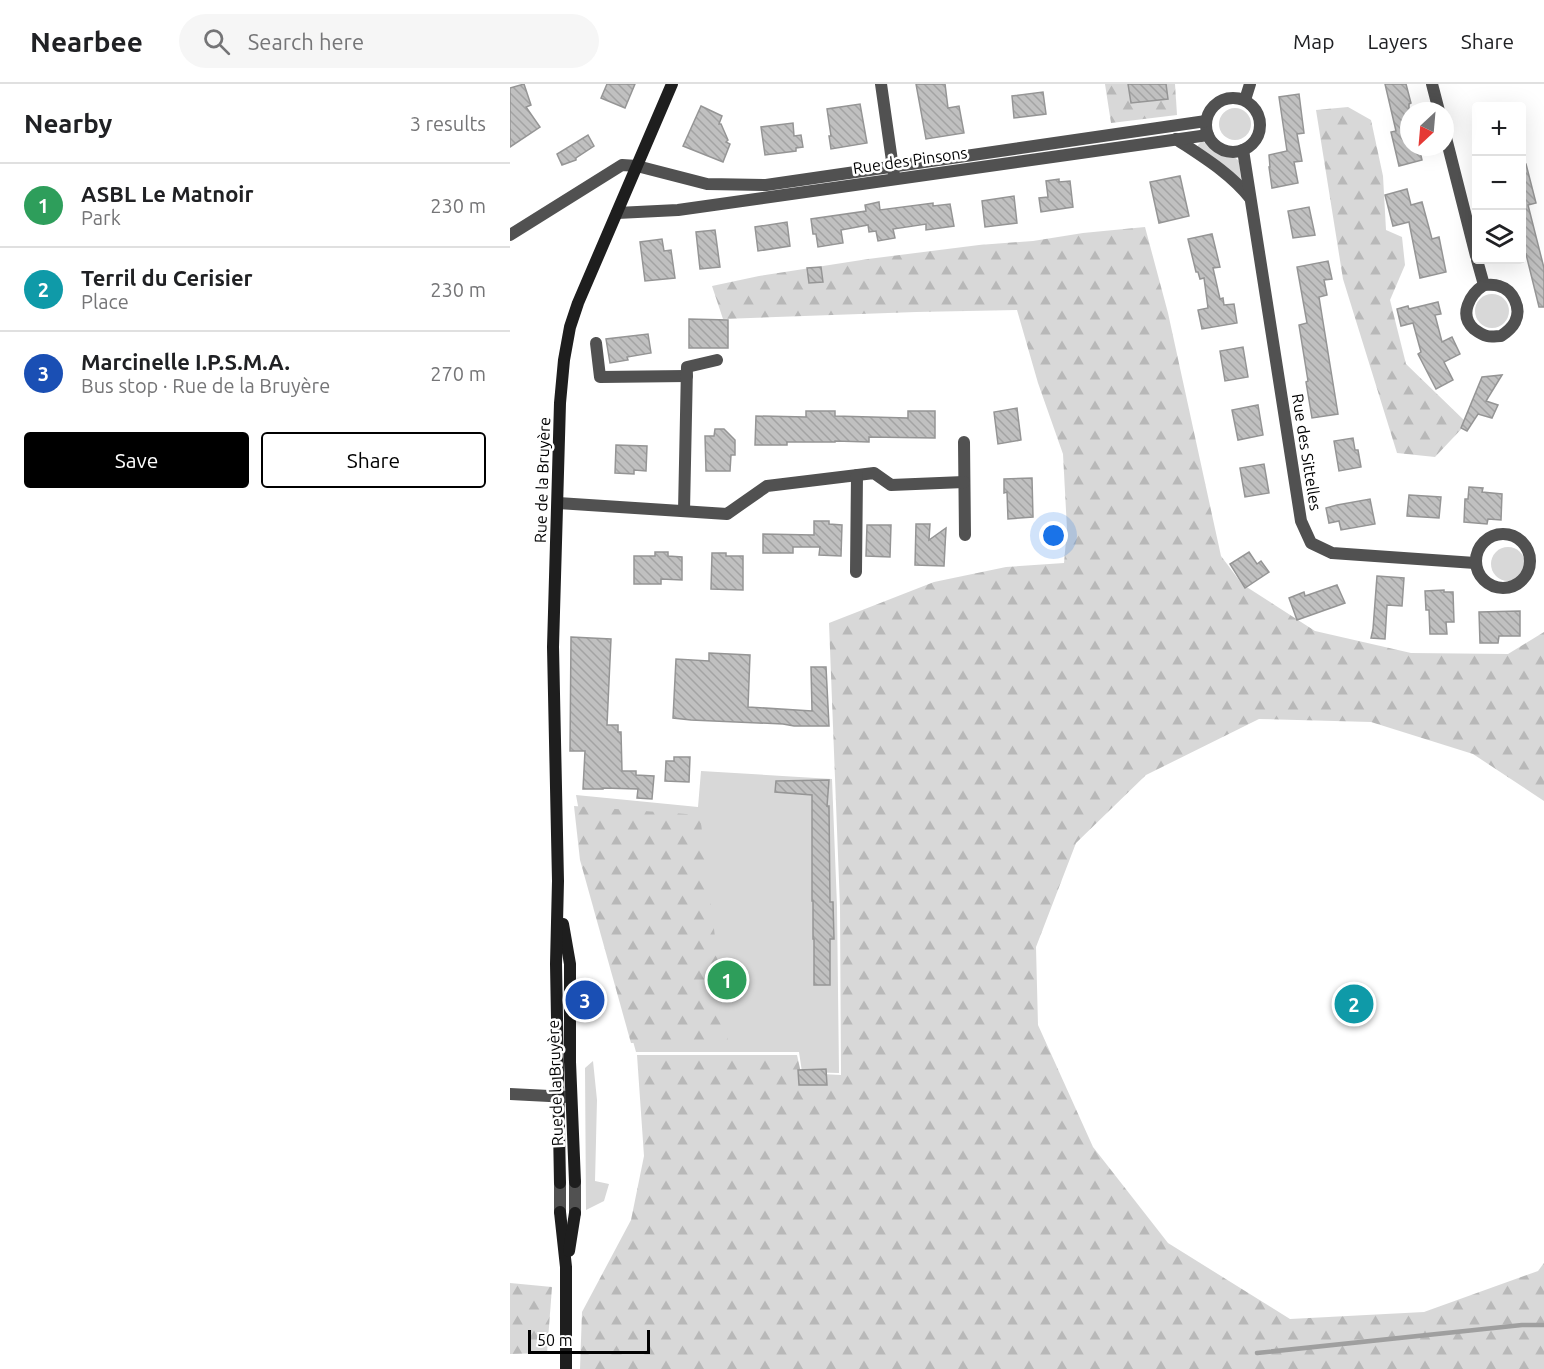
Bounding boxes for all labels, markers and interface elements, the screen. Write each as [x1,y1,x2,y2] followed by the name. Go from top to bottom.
[179,14,599,68] search box
[200,25,233,58] icon: search
[30,26,143,57] text: Nearbee
[248,29,364,54] text: Search here
[1293,29,1334,53] text: Map
[1367,29,1428,53] text: Layers
[1461,29,1514,53] text: Share
[1400,102,1454,156] north arrow
[1472,102,1526,264] map controls
[1472,102,1526,156] button: +
[24,109,112,138] text: Nearby
[410,112,486,135] text: 3 results
[852,143,968,177] street label: Rue des Pinsons
[1472,156,1526,210] button: −
[81,181,254,206] text: ASBL Le Matnoir
[38,194,49,217] text: 1
[430,194,486,217] text: 230 m
[81,206,121,229] text: Park
[1472,210,1526,264] button: layers
[81,265,253,290] text: Terril du Cerisier
[38,278,49,301] text: 2
[430,278,486,301] text: 230 m
[81,290,129,313] text: Place
[81,349,290,374] text: Marcinelle I.P.S.M.A.
[38,362,49,385] text: 3
[430,362,486,385] text: 270 m
[81,374,330,397] text: Bus stop · Rue de la Bruyère
[1289,392,1325,512] street label: Rue des Sittelles
[531,417,553,543] street label: Rue de la Bruyère
[24,432,249,488] button: Save
[261,432,486,488] button: Share
[1039,521,1068,550] your location
[708,958,746,1002] pin: 1
[566,978,604,1022] pin: 3
[1334,982,1374,1026] pin: 2
[544,1020,566,1146] street label: Rue de la Bruyère
[528,1327,650,1354] scale bar
[537,1331,573,1349] text: 50 m

